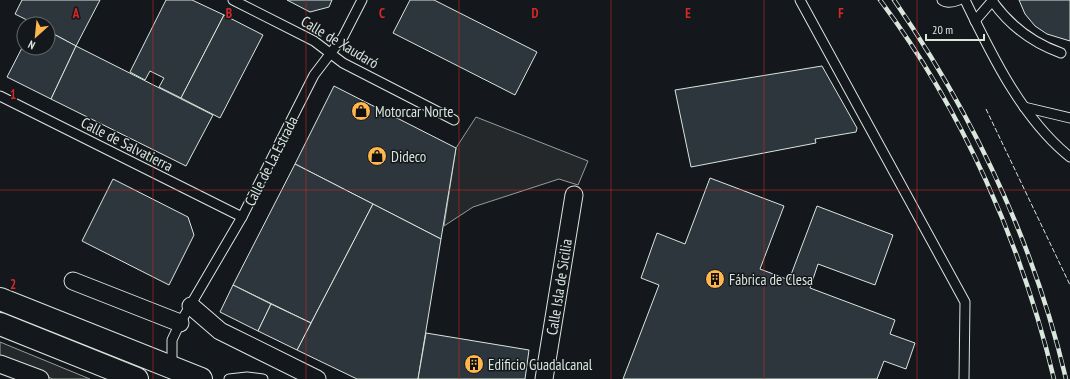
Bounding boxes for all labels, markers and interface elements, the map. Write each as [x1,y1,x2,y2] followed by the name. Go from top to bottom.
[72,5,80,22] text: A
[226,5,232,22] text: B
[532,5,539,22] text: D
[685,5,691,22] text: E
[838,5,844,22] text: F
[298,12,382,72] street label: Calle de Xaudaró
[16,16,56,56] north arrow
[926,16,984,42] scale bar
[932,22,953,37] text: 20 m
[26,37,37,52] text: N
[10,86,16,103] text: 1
[350,100,372,122] shop icon: Motorcar Norte
[375,102,453,121] place label: Motorcar Norte
[78,113,176,175] street label: Calle de Salvatierra
[240,113,302,209] street label: Calle de La Estrada
[366,145,388,167] shop icon: Dideco
[391,147,426,166] place label: Dideco
[542,238,576,336] street label: Calle Isla de Sicilia
[704,268,726,290] building icon: Fábrica de Clesa
[729,270,813,289] place label: Fábrica de Clesa
[10,276,16,293] text: 2
[463,353,485,375] building icon: Edificio Guadalcanal
[488,355,593,374] place label: Edificio Guadalcanal

